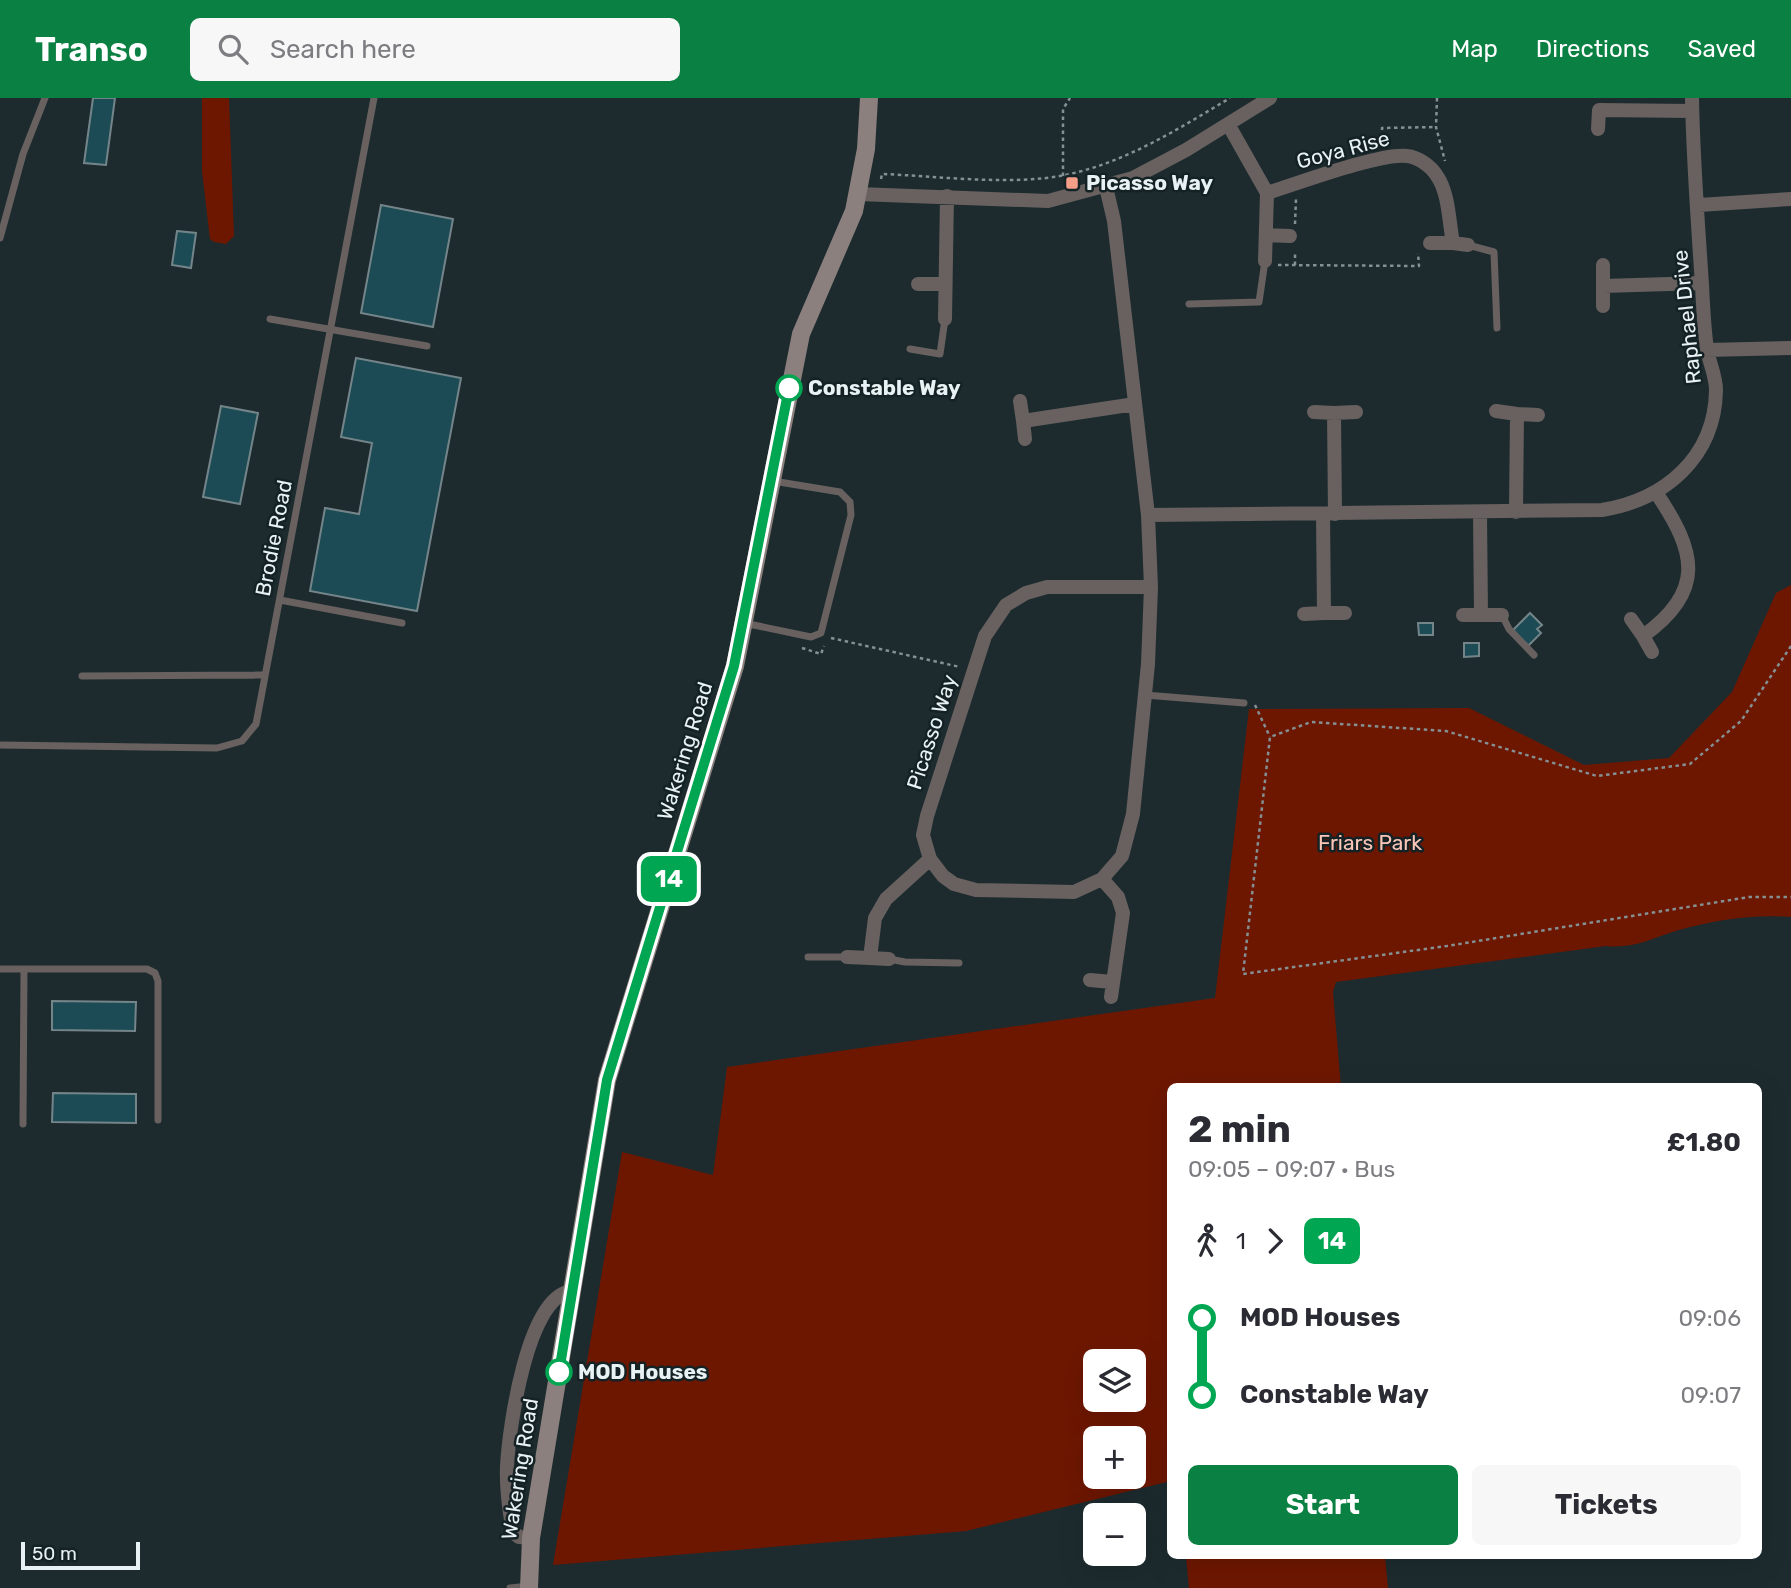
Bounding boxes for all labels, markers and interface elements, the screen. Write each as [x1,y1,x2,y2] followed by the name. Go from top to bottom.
[190,18,680,81] search box
[35,30,148,69] text: Transo
[214,30,252,68] icon: search
[270,34,416,65] text: Search here
[1451,35,1498,63] text: Map
[1536,35,1649,63] text: Directions
[1687,35,1756,63] text: Saved
[1294,125,1392,174] street label: Goya Rise
[1086,170,1213,195] place label: Picasso Way
[1064,175,1080,191] marker: Picasso Way
[1667,249,1706,385] street label: Raphael Drive
[776,375,802,401] marker: Constable Way
[808,375,961,400] place label: Constable Way
[250,478,297,598] street label: Brodie Road
[901,671,962,792] street label: Picasso Way
[652,679,717,823] street label: Wakering Road
[1318,830,1422,855] park label: Friars Park
[638,856,700,902] line badge: 14
[655,865,683,893] text: 14
[1188,1106,1291,1152] text: 2 min
[1667,1127,1741,1158] text: £1.80
[1188,1155,1395,1183] text: 09:05 – 09:07 · Bus
[1188,1222,1226,1260] icon: walk
[1256,1222,1294,1260] icon: forward
[1236,1227,1246,1255] text: 1
[1318,1227,1346,1255] text: 14
[1240,1302,1400,1333] text: MOD Houses
[1678,1304,1741,1332] text: 09:06
[1083,1349,1146,1566] map controls
[1083,1349,1146,1412] button: layers
[546,1359,572,1385] marker: MOD Houses
[578,1359,708,1384] place label: MOD Houses
[1240,1379,1429,1410] text: Constable Way
[1680,1381,1741,1409] text: 09:07
[496,1396,543,1542] street label: Wakering Road
[1083,1426,1146,1489] button: +
[1188,1465,1458,1545] button: Start
[1472,1465,1741,1545] button: Tickets
[1083,1503,1146,1566] button: −
[21,1539,140,1571] scale bar
[32,1542,77,1565] text: 50 m

